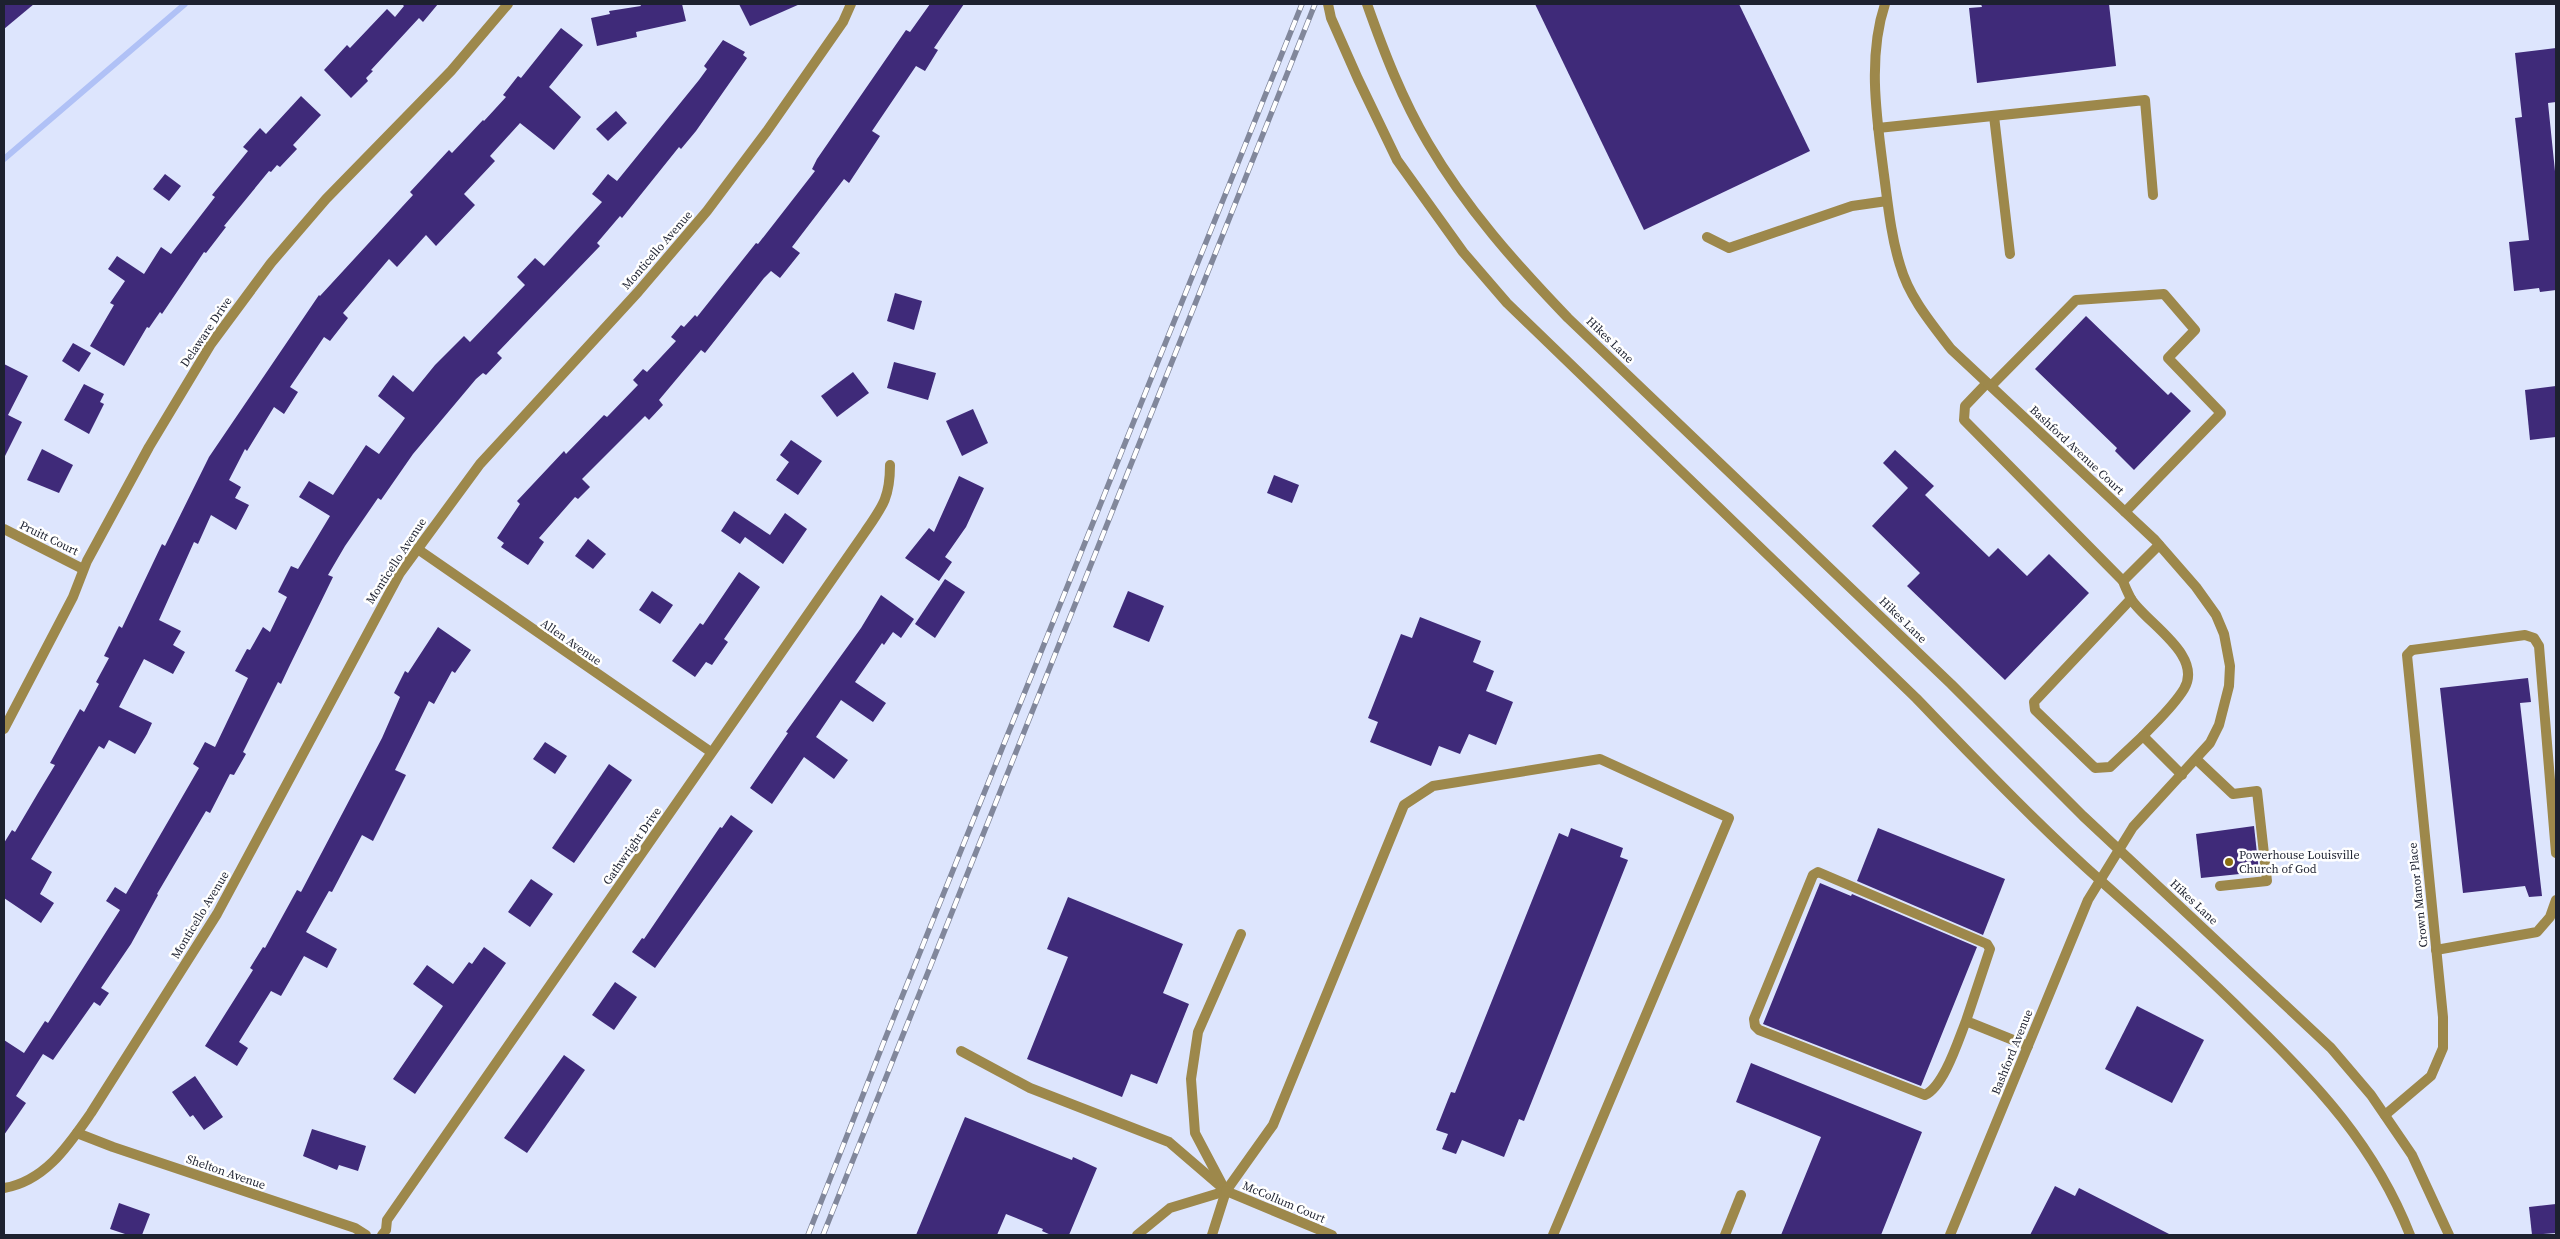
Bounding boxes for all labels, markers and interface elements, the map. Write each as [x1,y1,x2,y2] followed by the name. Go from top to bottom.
[618,207,696,293] street label: Monticello Avenue
[177,294,235,370] street label: Delaware Drive
[1583,313,1637,367] street label: Hikes Lane
[2026,402,2128,498] street label: Bashford Avenue Court
[362,515,430,607] street label: Monticello Avenue
[17,517,81,559] street label: Pruitt Court
[1876,593,1930,647] street label: Hikes Lane
[537,615,605,669] street label: Allen Avenue
[599,804,665,888] street label: Gathwright Drive
[2405,842,2431,948] street label: Crown Manor Place
[2239,847,2360,877] place label: Powerhouse Louisville Church of God
[2223,856,2235,868] marker: Powerhouse Louisville Church of God
[167,868,233,962] street label: Monticello Avenue
[2167,876,2221,928] street label: Hikes Lane
[1988,1007,2036,1097] street label: Bashford Avenue
[184,1151,268,1193] street label: Shelton Avenue
[1240,1177,1328,1227] street label: McCollum Court

